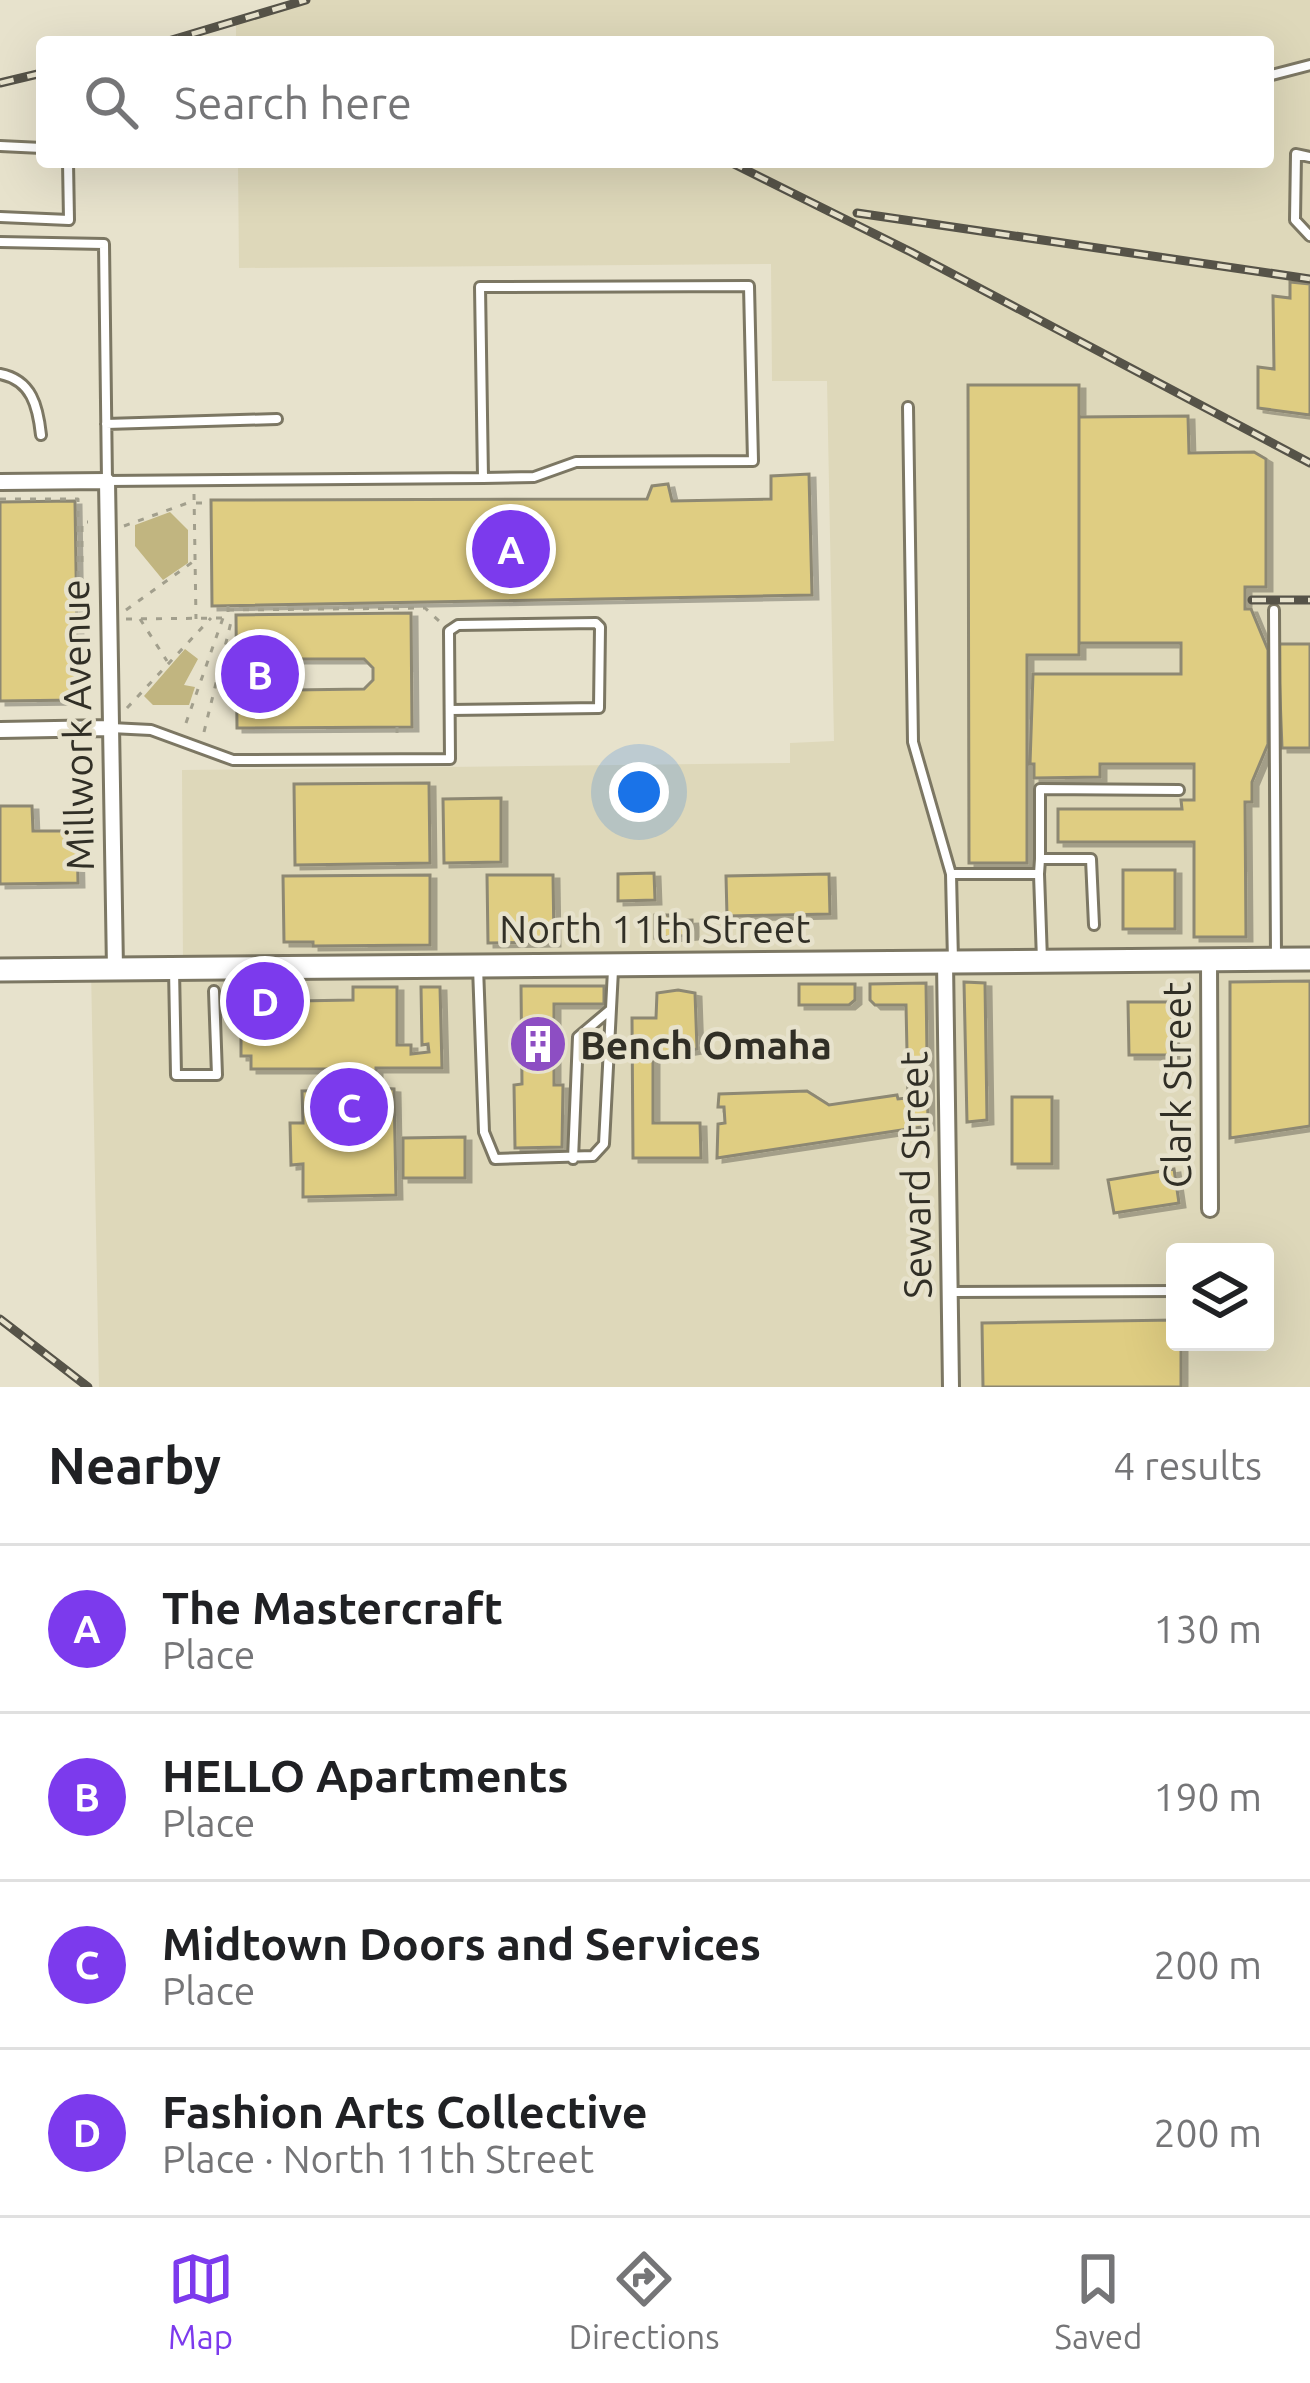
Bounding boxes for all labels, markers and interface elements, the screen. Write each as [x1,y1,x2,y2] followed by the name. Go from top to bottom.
[36,36,1274,168] search box
[78,69,144,135] icon: search
[174,77,412,128] text: Search here
[472,504,550,594] pin: A
[53,579,101,871] street label: Millwork Avenue
[221,629,299,719] pin: B
[609,762,669,822] your location
[499,907,811,950] street label: North 11th Street
[226,956,304,1046] pin: D
[1155,982,1198,1188] street label: Clark Street
[507,1013,569,1075] building icon: Bench Omaha
[580,1023,832,1066] place label: Bench Omaha
[891,1051,939,1299] street label: Seward Street
[310,1062,388,1152] pin: C
[1166,1243,1274,1351] map controls
[1166,1243,1274,1351] button: layers
[48,1436,221,1494] text: Nearby
[1113,1444,1262,1487] text: 4 results
[162,1582,503,1633] text: The Mastercraft
[73,1607,101,1650] text: A
[1153,1607,1262,1650] text: 130 m
[162,1633,255,1676] text: Place
[162,1750,569,1801] text: HELLO Apartments
[74,1775,100,1818] text: B
[1153,1775,1262,1818] text: 190 m
[162,1801,255,1844] text: Place
[162,1918,761,1969] text: Midtown Doors and Services
[75,1943,99,1986] text: C
[1153,1943,1262,1986] text: 200 m
[162,1969,255,2012] text: Place
[162,2086,648,2137] text: Fashion Arts Collective
[73,2111,101,2154] text: D
[1153,2111,1262,2154] text: 200 m
[162,2137,594,2180] text: Place · North 11th Street
[168,2246,234,2355] tab: Map
[569,2246,719,2355] tab: Directions
[1055,2246,1142,2355] tab: Saved

